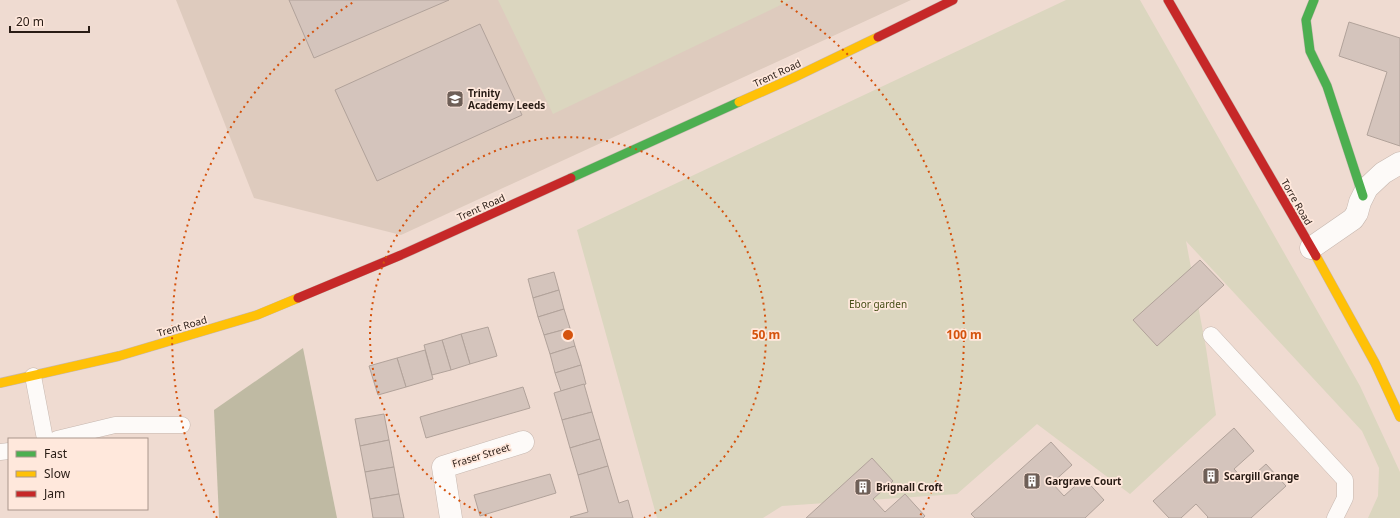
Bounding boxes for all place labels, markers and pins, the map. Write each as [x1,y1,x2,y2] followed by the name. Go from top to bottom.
[468,86,545,112] place label: Trinity Academy Leeds
[445,89,465,109] school or university icon: Trinity Academy Leeds
[561,328,575,342] centre of rings
[1201,466,1221,486] building icon: Scargill Grange
[1224,469,1299,483] place label: Scargill Grange
[1022,471,1042,491] building icon: Gargrave Court
[1045,474,1122,488] place label: Gargrave Court
[853,477,873,497] building icon: Brignall Croft
[876,480,943,494] place label: Brignall Croft

